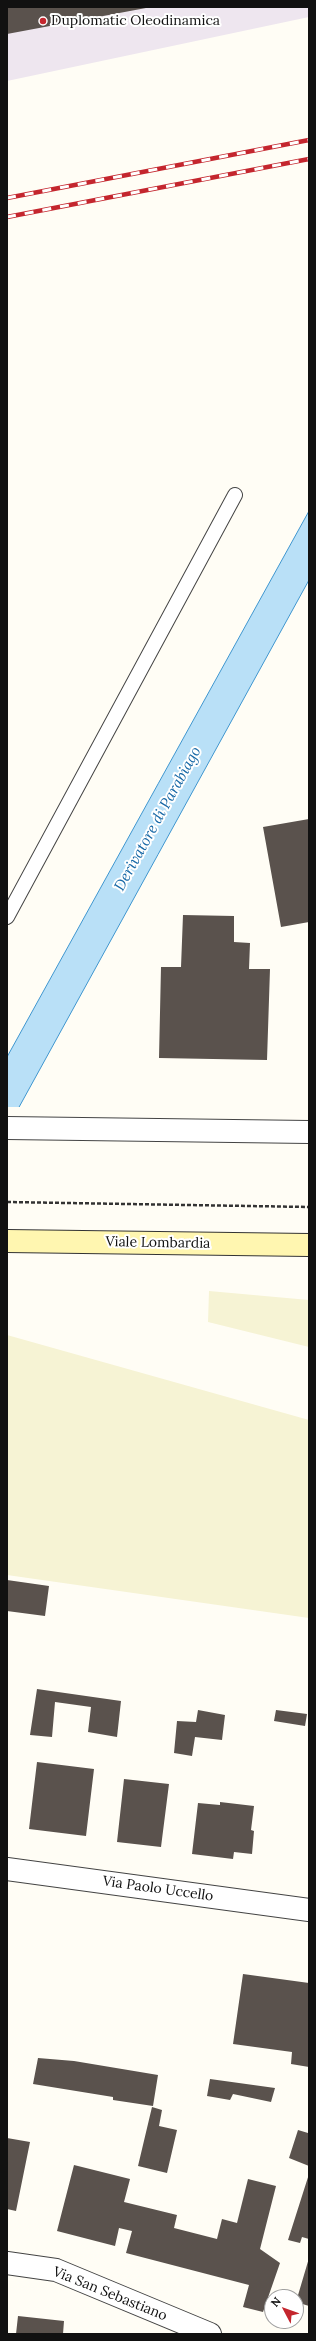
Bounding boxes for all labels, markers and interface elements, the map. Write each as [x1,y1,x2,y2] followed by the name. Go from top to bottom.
[51,13,220,29] place label: Duplomatic Oleodinamica
[38,16,48,26] marker: Duplomatic Oleodinamica
[111,744,205,894] water label: Derivatore di Parabiago
[105,1234,211,1252] street label: Viale Lombardia
[102,1873,214,1905] street label: Via Paolo Uccello
[50,2263,170,2325] street label: Via San Sebastiano
[264,2289,304,2329] north arrow
[268,2294,284,2310] text: N

